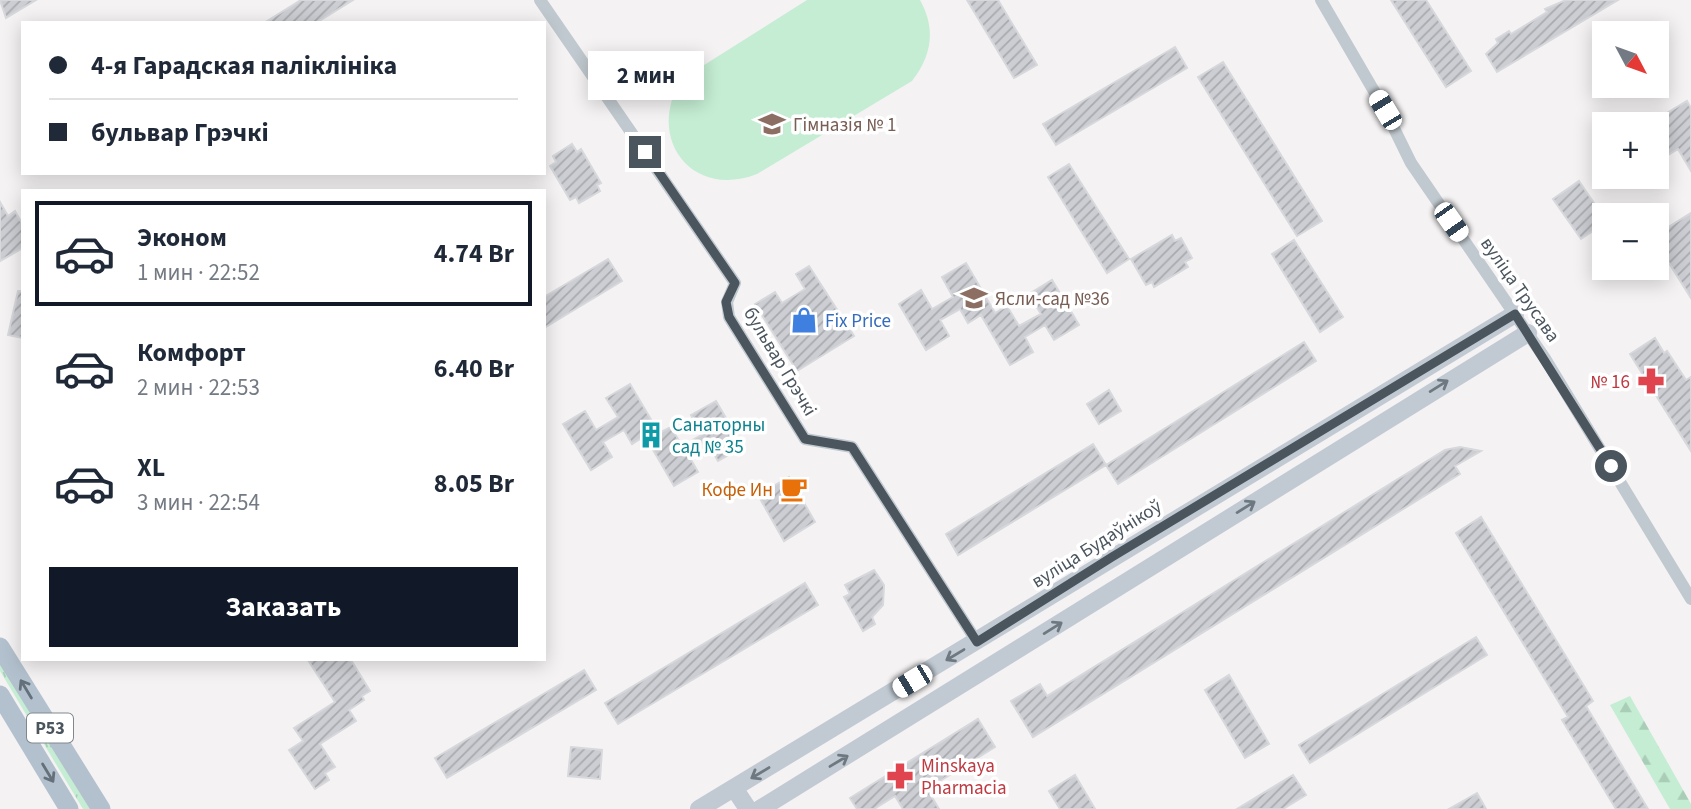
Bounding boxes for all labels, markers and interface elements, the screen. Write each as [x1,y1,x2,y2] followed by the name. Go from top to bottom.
[1592,21,1670,98] north arrow
[1592,21,1669,280] map controls
[91,47,397,84] text: 4-я Гарадская паліклініка
[587,51,703,100] callout: 2 мин
[617,59,675,92] text: 2 мин
[1366,87,1405,133] car
[757,109,787,139] school or university icon: Гімназія № 1
[793,112,897,139] place label: Гімназія № 1
[1592,112,1669,189] button: +
[91,114,269,151] text: бульвар Грэчкі
[629,136,661,168] route end
[1431,199,1472,245] car
[1592,203,1669,280] button: −
[137,219,227,256] text: Эконом
[53,222,116,285] icon: car
[1473,232,1566,348] street label: вуліца Трусава
[434,235,514,272] text: 4.74 Br
[137,256,260,289] text: 1 мин · 22:52
[959,283,989,313] school or university icon: Ясли-сад №36
[995,286,1110,313] place label: Ясли-сад №36
[736,302,823,421] street label: бульвар Грэчкі
[789,305,819,335] shop icon: Fix Price
[825,308,891,335] place label: Fix Price
[137,334,246,371] text: Комфорт
[53,337,116,400] icon: car
[434,350,514,387] text: 6.40 Br
[1636,366,1666,396] pharmacy icon: № 16
[1590,369,1630,396] place label: № 16
[137,371,260,404] text: 2 мин · 22:53
[1428,379,1448,393] one-way arrow
[672,412,765,461] place label: Санаторны сад № 35
[636,420,666,450] building icon: Санаторны сад № 35
[137,449,165,486] text: XL
[1595,450,1627,482] route start
[53,452,116,515] icon: car
[434,465,514,502] text: 8.05 Br
[779,474,809,504] cafe icon: Кофе Ин
[701,477,773,504] place label: Кофе Ин
[137,486,260,519] text: 3 мин · 22:54
[1027,493,1167,595] street label: вуліца Будаўнікоў
[1235,499,1255,513] one-way arrow
[49,567,518,647] button: Заказать
[1043,620,1062,635] one-way arrow
[945,649,965,663] one-way arrow
[889,661,936,701] car
[18,680,32,700] one-way arrow
[27,714,73,742] road number: Р53
[828,753,848,767] one-way arrow
[921,753,1007,802] place label: Minskaya Pharmacia
[885,761,915,791] pharmacy icon: Minskaya Pharmacia
[40,763,55,782] one-way arrow
[750,766,770,780] one-way arrow

